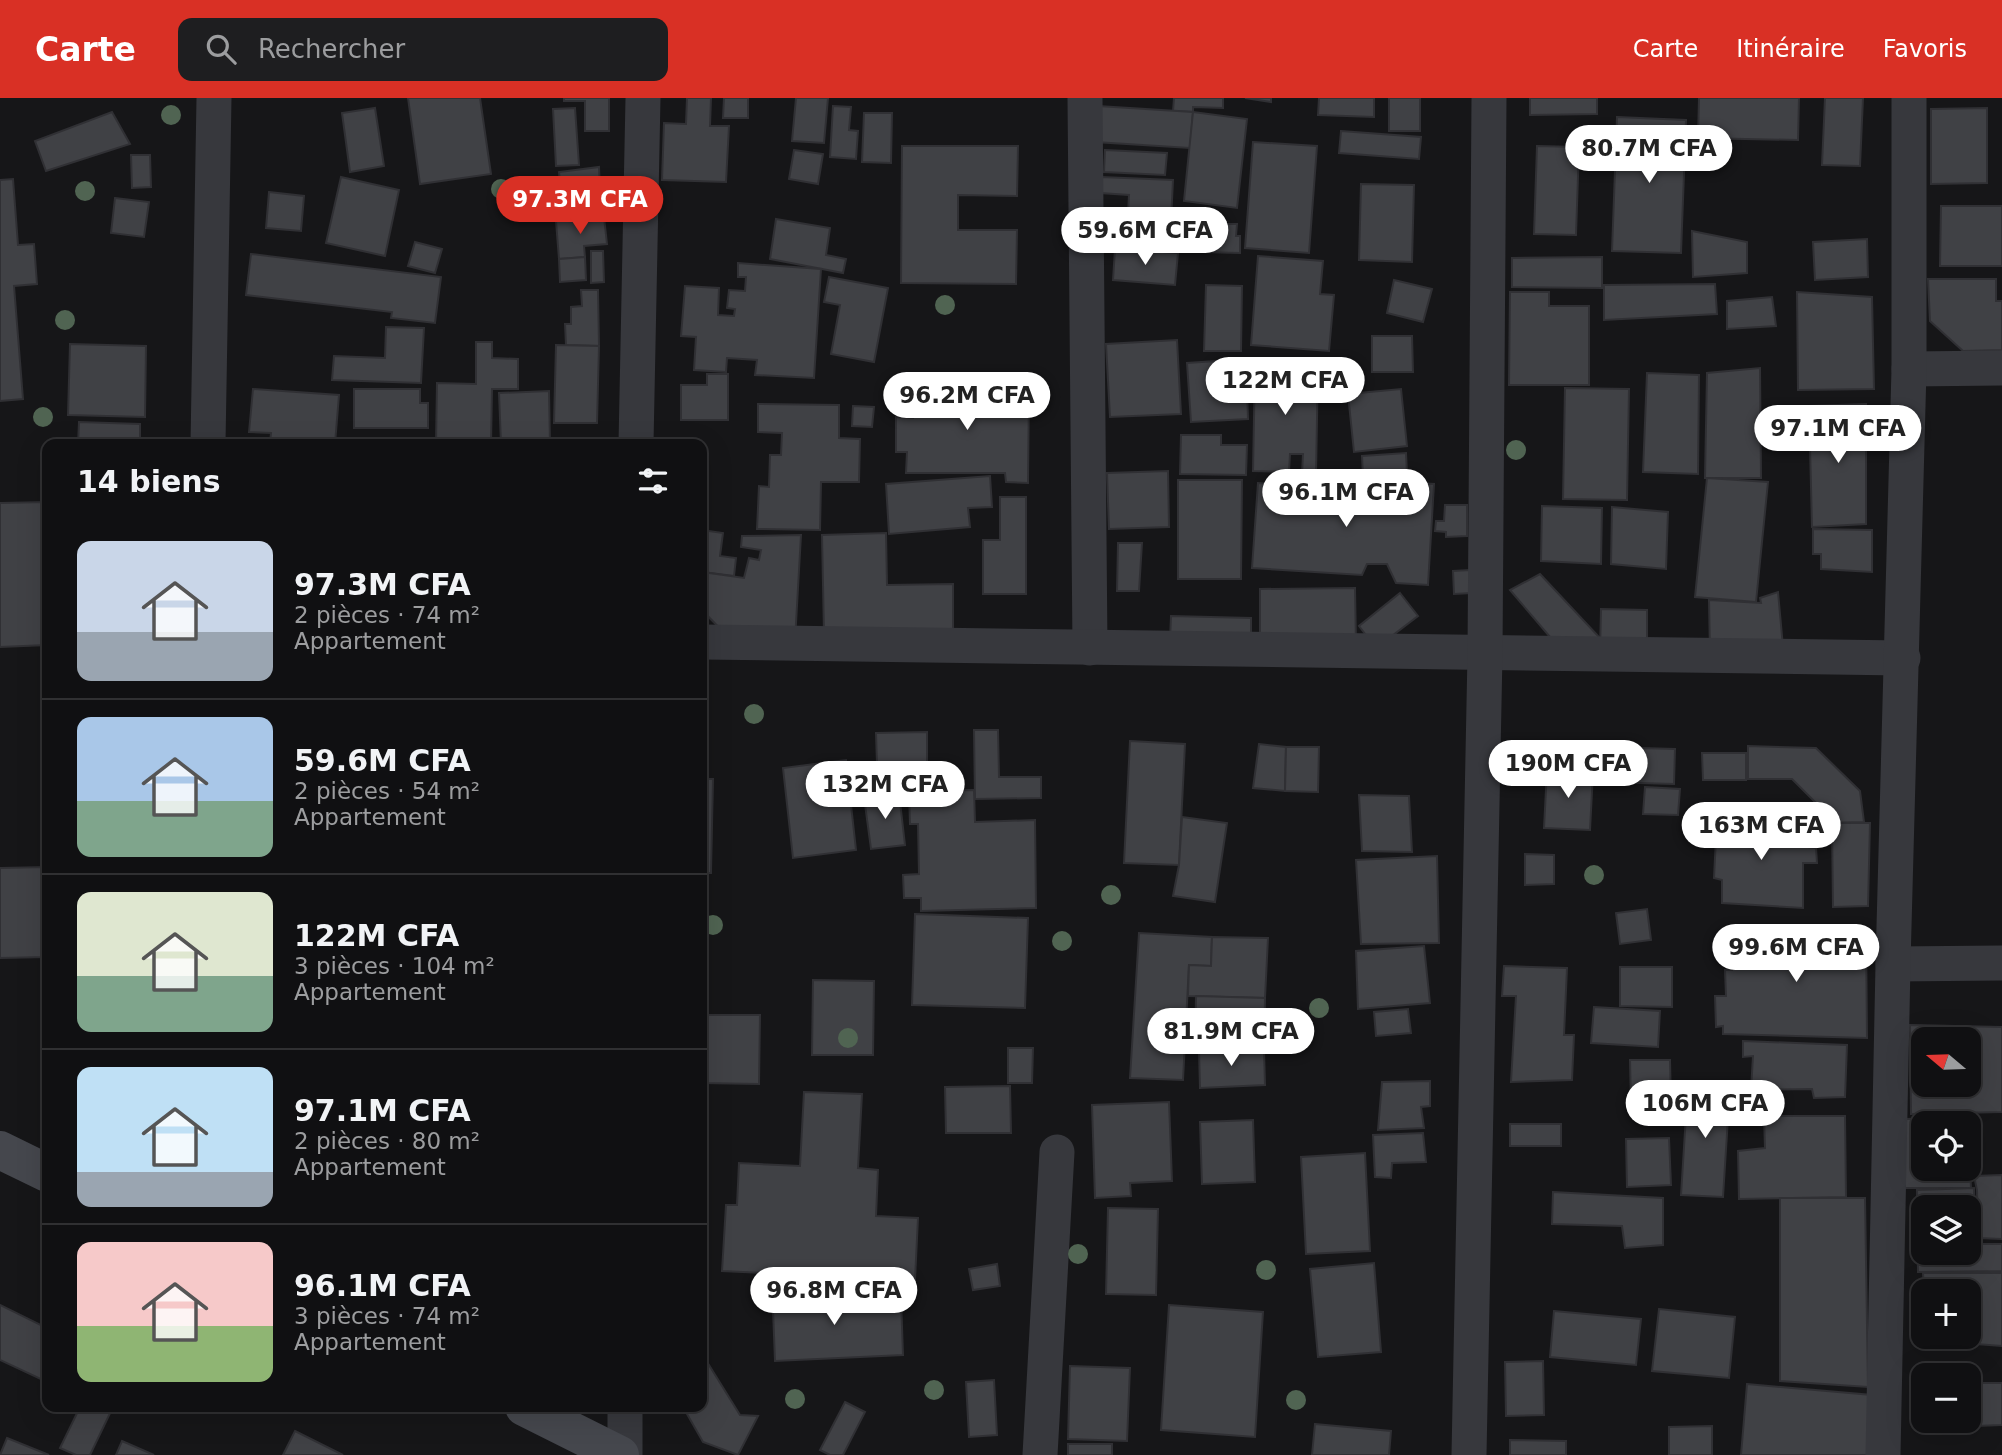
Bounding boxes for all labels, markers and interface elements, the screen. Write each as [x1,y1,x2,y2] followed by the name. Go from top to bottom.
[178,18,668,81] search box
[35,30,136,69] text: Carte
[202,30,240,68] icon: search
[258,34,405,64] text: Rechercher
[1633,35,1698,63] text: Carte
[1736,35,1845,63] text: Itinéraire
[1883,35,1967,63] text: Favoris
[1569,126,1729,185] pin: 80.7M CFA
[1581,135,1717,161] text: 80.7M CFA
[500,176,660,236] pin: 97.3M CFA
[512,186,648,212] text: 97.3M CFA
[1065,208,1225,267] pin: 59.6M CFA
[1077,217,1213,243] text: 59.6M CFA
[1213,358,1357,417] pin: 122M CFA
[1222,367,1348,393] text: 122M CFA
[887,372,1047,432] pin: 96.2M CFA
[899,382,1035,408] text: 96.2M CFA
[1758,406,1918,465] pin: 97.1M CFA
[1770,415,1906,441] text: 97.1M CFA
[634,462,672,500] icon: filters
[77,464,221,499] text: 14 biens
[1266,470,1426,529] pin: 96.1M CFA
[1278,479,1414,505] text: 96.1M CFA
[294,567,471,602] text: 97.3M CFA
[133,569,217,653] icon: home
[294,602,480,628] text: 2 pièces · 74 m²
[294,628,446,654] text: Appartement
[1496,740,1640,800] pin: 190M CFA
[294,743,471,778] text: 59.6M CFA
[133,745,217,829] icon: home
[1505,750,1631,776] text: 190M CFA
[813,762,957,821] pin: 132M CFA
[822,771,948,797] text: 132M CFA
[294,778,480,804] text: 2 pièces · 54 m²
[1689,802,1833,862] pin: 163M CFA
[294,804,446,830] text: Appartement
[1698,812,1824,838] text: 163M CFA
[294,918,459,953] text: 122M CFA
[133,920,217,1004] icon: home
[1716,924,1876,984] pin: 99.6M CFA
[1728,934,1864,960] text: 99.6M CFA
[294,953,495,979] text: 3 pièces · 104 m²
[294,979,446,1005] text: Appartement
[1151,1009,1311,1068] pin: 81.9M CFA
[1163,1018,1299,1044] text: 81.9M CFA
[1911,1027,1981,1097] north arrow
[1911,1027,1981,1433] map controls
[1633,1080,1777,1140] pin: 106M CFA
[1642,1090,1768,1116] text: 106M CFA
[294,1093,471,1128] text: 97.1M CFA
[133,1095,217,1179] icon: home
[1911,1111,1981,1181] button: locate
[294,1128,480,1154] text: 2 pièces · 80 m²
[294,1154,446,1180] text: Appartement
[1911,1195,1981,1265] button: layers
[294,1268,471,1303] text: 96.1M CFA
[754,1268,914,1327] pin: 96.8M CFA
[133,1270,217,1354] icon: home
[766,1277,902,1303] text: 96.8M CFA
[1911,1279,1981,1349] button: +
[294,1303,480,1329] text: 3 pièces · 74 m²
[294,1329,446,1355] text: Appartement
[1911,1363,1981,1433] button: −

